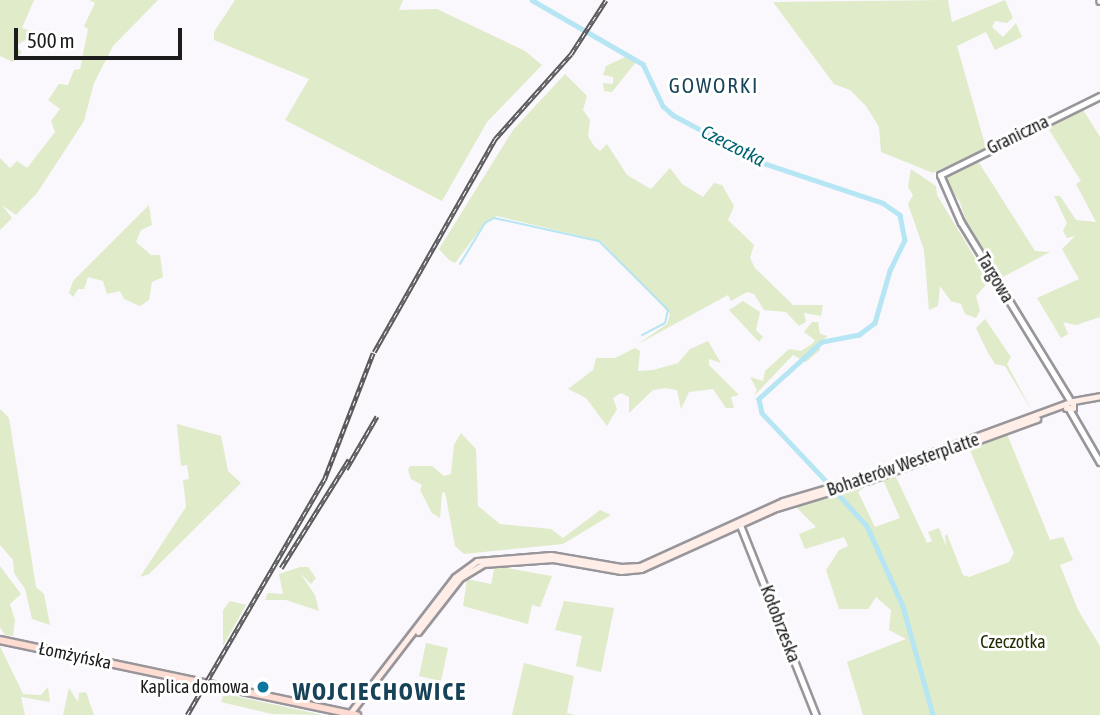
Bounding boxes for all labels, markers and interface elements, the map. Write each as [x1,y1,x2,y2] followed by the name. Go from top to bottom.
[18,14,186,58] scale bar
[27,28,75,52] text: 500 m
[670,72,758,98] district label: GOWORKI
[984,111,1052,159] street label: Graniczna
[697,120,769,172] water label: Czeczotka
[972,249,1018,307] street label: Targowa
[824,429,982,501] street label: Bohaterów Westerplatte
[755,582,805,666] street label: Kołobrzeska
[980,631,1046,653] park label: Czeczotka
[37,638,113,674] street label: Łomżyńska
[140,676,249,698] place label: Kaplica domowa
[294,678,466,706] district label: WOJCIECHOWICE
[255,679,271,695] marker: Kaplica domowa

